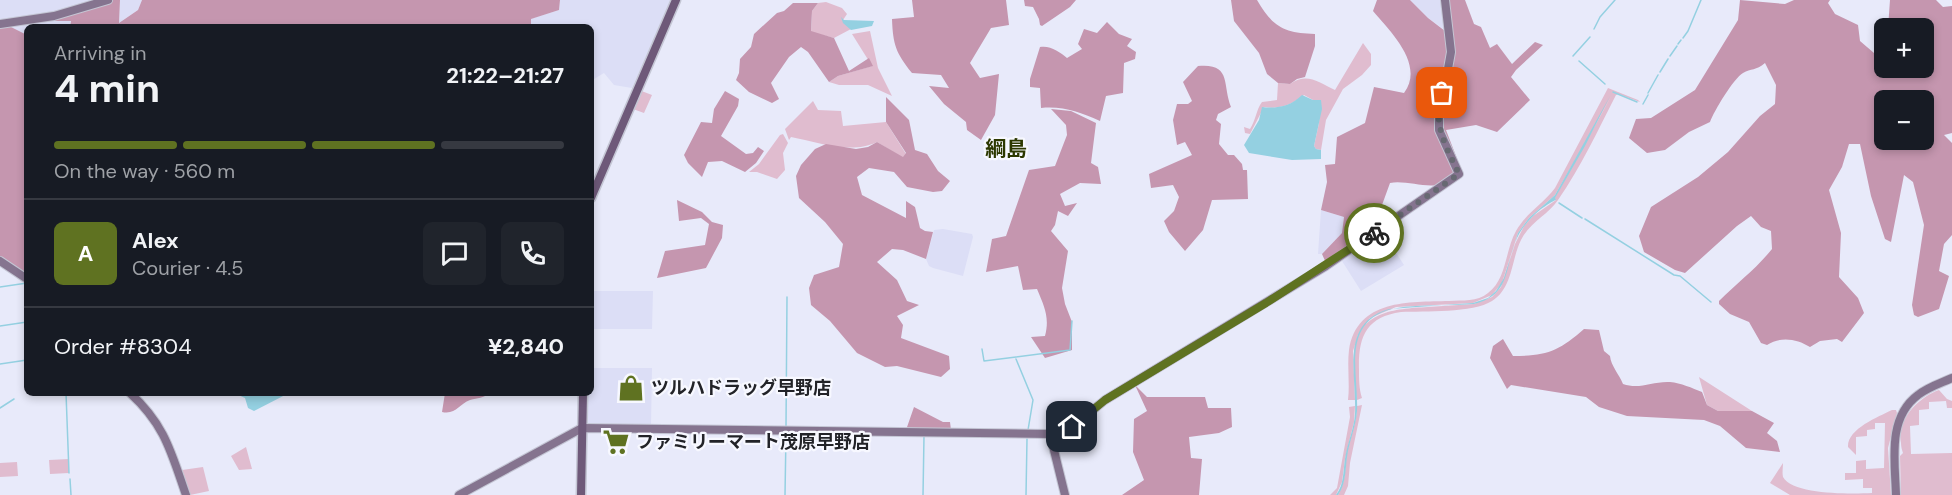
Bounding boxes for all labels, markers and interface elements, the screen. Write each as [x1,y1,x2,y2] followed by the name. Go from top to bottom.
[1874,18,1934,150] map controls
[1874,18,1934,78] button: +
[54,40,146,66] text: Arriving in
[446,61,564,90] text: 21:22–21:27
[54,63,160,114] text: 4 min
[1416,67,1467,118] pin
[1425,76,1458,109] icon: bag
[1874,90,1934,150] button: −
[985,135,1027,163] district label: 綱島
[54,158,235,184] text: On the way · 560 m
[1344,203,1404,263] courier
[1358,217,1391,250] icon: bike
[423,222,486,285] button: chat
[501,222,564,285] button: phone
[132,226,179,255] text: Alex
[78,239,93,268] text: A
[132,255,244,281] text: Courier · 4.5
[54,332,192,361] text: Order #8304
[488,332,564,361] text: ¥2,840
[616,373,646,403] shop icon: ツルハドラッグ早野店
[651,376,831,400] place label: ツルハドラッグ早野店
[1046,401,1097,452] pin
[1055,410,1088,443] icon: home
[601,427,631,457] supermarket icon: ファミリーマート茂原早野店
[636,430,870,454] place label: ファミリーマート茂原早野店

